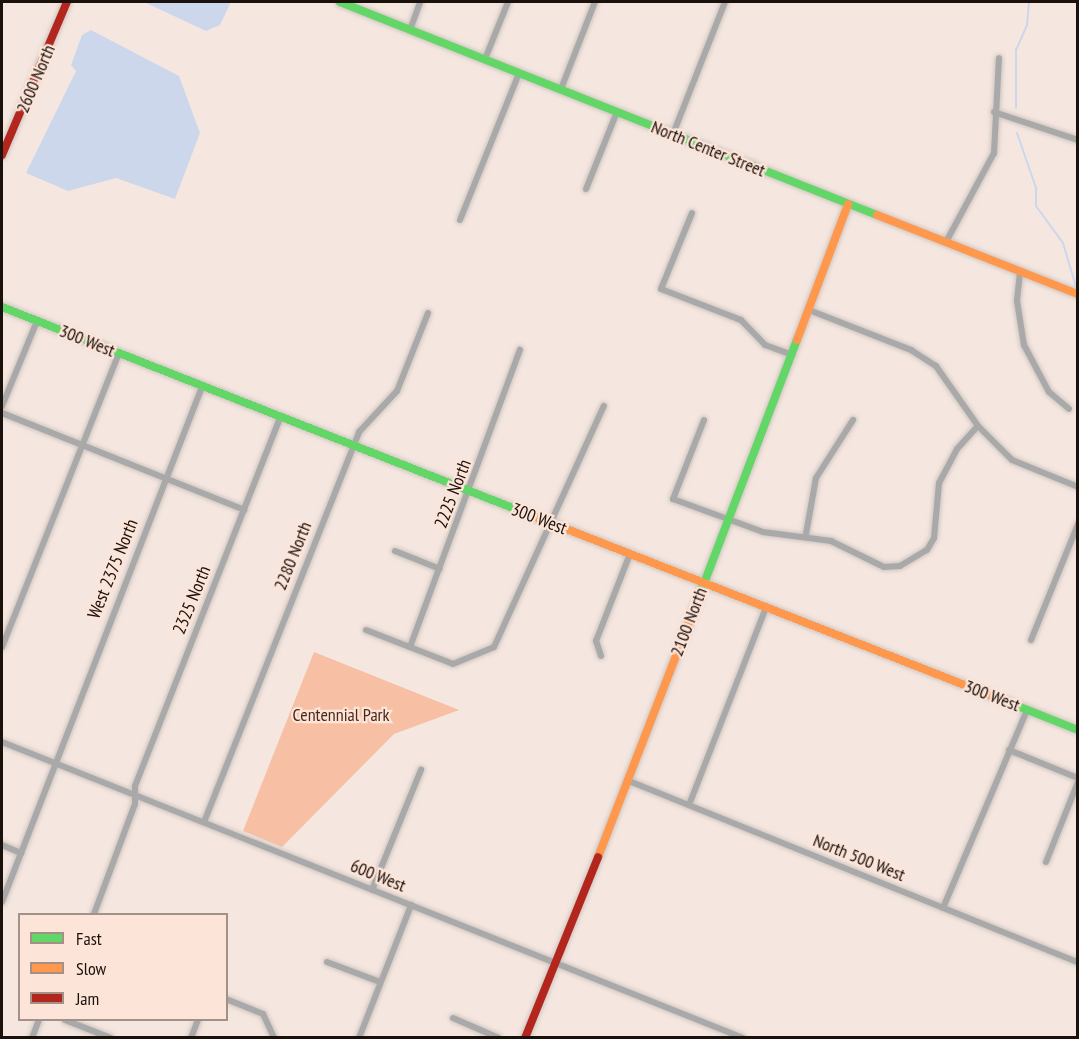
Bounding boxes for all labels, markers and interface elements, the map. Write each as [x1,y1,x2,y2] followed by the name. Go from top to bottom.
[12,42,60,116] street label: 2600 North
[648,116,768,182] street label: North Center Street
[56,320,118,362] street label: 300 West
[430,457,476,531] street label: 2225 North
[508,499,570,539] street label: 300 West
[83,516,143,622] street label: West 2375 North
[270,519,316,593] street label: 2280 North
[169,563,215,637] street label: 2325 North
[666,585,712,659] street label: 2100 North
[961,676,1023,716] street label: 300 West
[293,704,389,726] park label: Centennial Park
[810,830,908,886] street label: North 500 West
[347,855,409,897] street label: 600 West
[18,913,228,1021] legend
[76,927,102,950] text: Fast
[76,957,106,980] text: Slow
[76,987,99,1010] text: Jam

